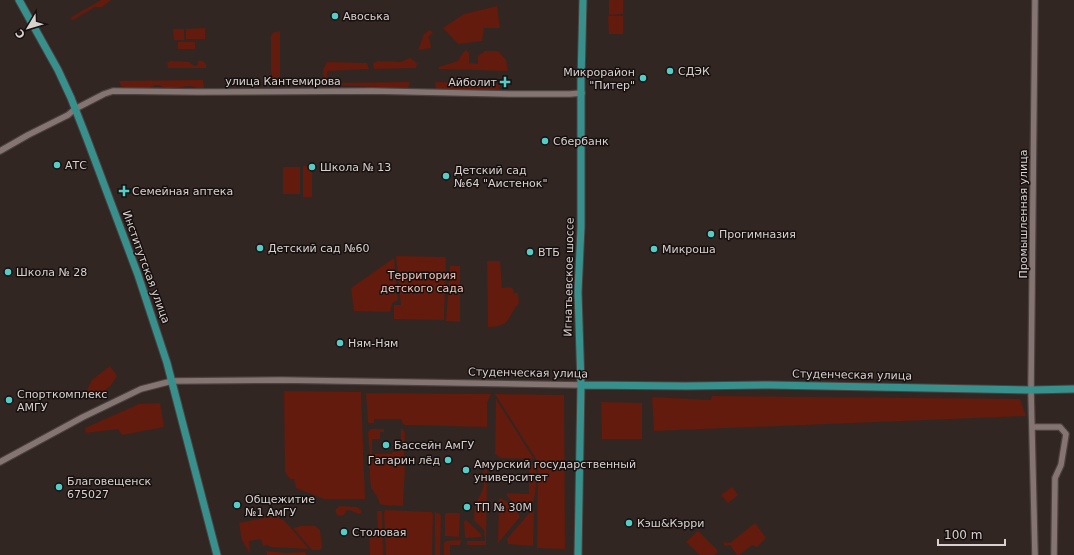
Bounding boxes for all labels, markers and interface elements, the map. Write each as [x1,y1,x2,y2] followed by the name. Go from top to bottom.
[8,8,48,48] north arrow
[343,10,390,23] place label: Авоська
[330,11,340,21] marker: Авоська
[13,27,28,41] text: С
[678,65,710,78] place label: СДЭК
[563,66,635,92] place label: Микрорайон "Питер"
[665,66,675,76] marker: СДЭК
[638,73,648,83] marker: Микрорайон "Питер"
[225,75,341,88] street label: улица Кантемирова
[448,76,498,89] place label: Айболит
[500,77,510,87] marker: Айболит
[553,135,609,148] place label: Сбербанк
[540,136,550,146] marker: Сбербанк
[1017,150,1030,279] street label: Промышленная улица
[65,159,87,172] place label: АТС
[52,160,62,170] marker: АТС
[320,161,391,174] place label: Школа № 13
[307,162,317,172] marker: Школа № 13
[454,164,548,190] place label: Детский сад №64 "Аистенок"
[441,171,451,181] marker: Детский сад №64 "Аистенок"
[132,185,233,198] place label: Семейная аптека
[119,186,129,196] marker: Семейная аптека
[120,209,172,325] street label: Институтская улица
[561,217,577,337] street label: Игнатьевское шоссе
[719,228,796,241] place label: Прогимназия
[706,229,716,239] marker: Прогимназия
[268,242,370,255] place label: Детский сад №60
[255,243,265,253] marker: Детский сад №60
[662,243,716,256] place label: Микроша
[649,244,659,254] marker: Микроша
[538,246,560,259] place label: ВТБ
[525,247,535,257] marker: ВТБ
[16,266,87,279] place label: Школа № 28
[3,267,13,277] marker: Школа № 28
[380,269,464,295] park label: Территория детского сада
[348,337,398,350] place label: Ням-Ням
[335,338,345,348] marker: Ням-Ням
[468,365,588,381] street label: Студенческая улица
[792,367,912,383] street label: Студенческая улица
[17,388,107,414] place label: Спорткомплекс АМГУ
[4,395,14,405] marker: Спорткомплекс АМГУ
[394,439,475,452] place label: Бассейн АмГУ
[381,440,391,450] marker: Бассейн АмГУ
[368,454,440,467] place label: Гагарин лёд
[443,455,453,465] marker: Гагарин лёд
[474,458,636,484] place label: Амурский государственный университет
[461,465,471,475] marker: Амурский государственный университет
[67,475,151,501] place label: Благовещенск 675027
[54,482,64,492] marker: Благовещенск 675027
[245,493,315,519] place label: Общежитие №1 АмГУ
[232,500,242,510] marker: Общежитие №1 АмГУ
[474,501,532,514] place label: ТП № 30М
[462,502,472,512] marker: ТП № 30М
[637,517,704,530] place label: Кэш&Кэрри
[624,518,634,528] marker: Кэш&Кэрри
[938,521,1005,547] scale bar
[352,526,406,539] place label: Столовая
[339,527,349,537] marker: Столовая
[944,528,982,542] text: 100 m

